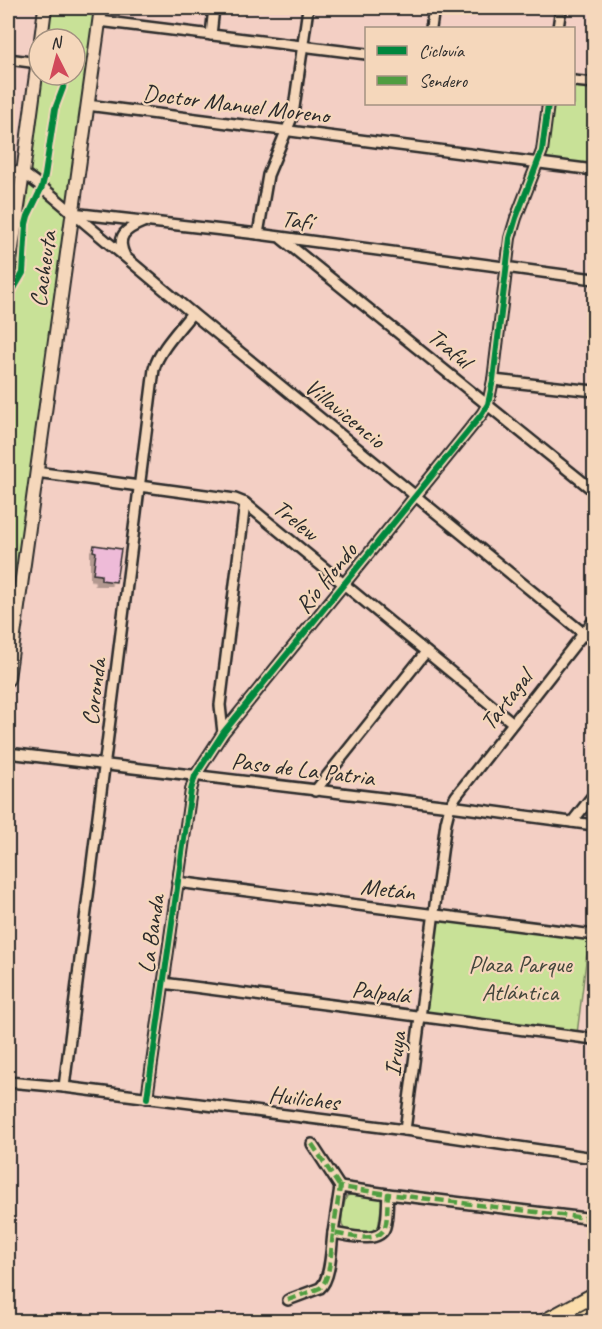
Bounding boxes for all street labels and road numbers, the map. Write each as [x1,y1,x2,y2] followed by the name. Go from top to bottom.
[141,78,333,131] street label: Doctor Manuel Moreno
[280,203,319,238] street label: Tafí
[23,228,63,309] street label: Cacheuta
[422,321,481,377] street label: Traful
[298,371,393,456] street label: Villavicencio
[267,493,326,548] street label: Trelew
[288,535,365,619] street label: Río Hondo
[75,655,113,727] street label: Coronda
[473,661,541,736] street label: Tartagal
[230,745,378,793] street label: Paso de La Patria
[359,871,418,907] street label: Metán
[131,891,172,975] street label: La Banda
[350,974,414,1011] street label: Palpalá
[377,1028,413,1078] street label: Iruya
[267,1079,344,1118] street label: Huiliches

